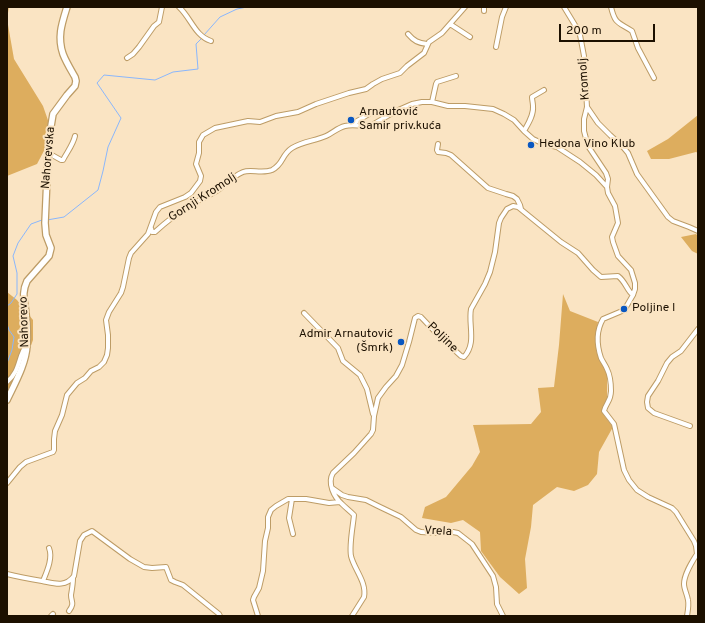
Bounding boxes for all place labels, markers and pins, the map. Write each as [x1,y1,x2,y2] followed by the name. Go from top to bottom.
[359,106,441,134] place label: Arnautović Samir priv.kuća
[346,115,356,125] marker: Arnautović Samir priv.kuća
[539,138,635,152] place label: Hedona Vino Klub
[526,140,536,150] marker: Hedona Vino Klub
[632,302,675,316] place label: Poljine I
[619,304,629,314] marker: Poljine I
[299,328,393,356] place label: Admir Arnautović (Šmrk)
[396,337,406,347] marker: Admir Arnautović (Šmrk)

